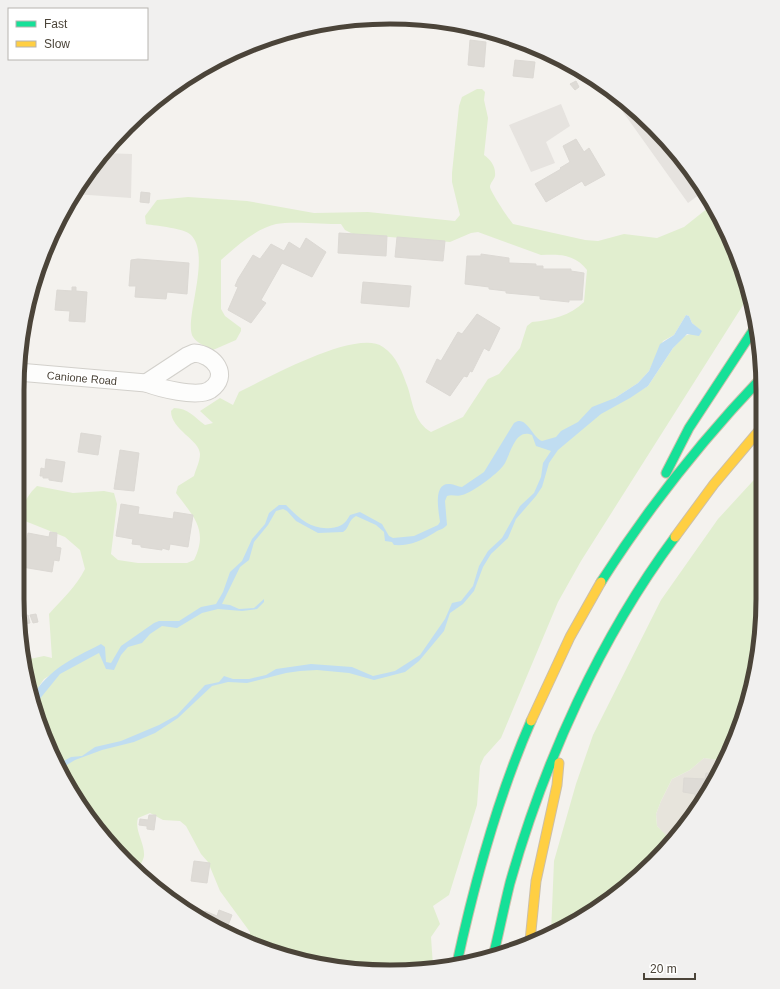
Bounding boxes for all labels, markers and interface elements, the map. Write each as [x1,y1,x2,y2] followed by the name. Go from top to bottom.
[8,8,148,60] legend
[44,17,68,31] text: Fast
[44,37,70,51] text: Slow
[46,369,118,387] street label: Canione Road
[644,955,695,981] scale bar
[650,962,677,976] text: 20 m

